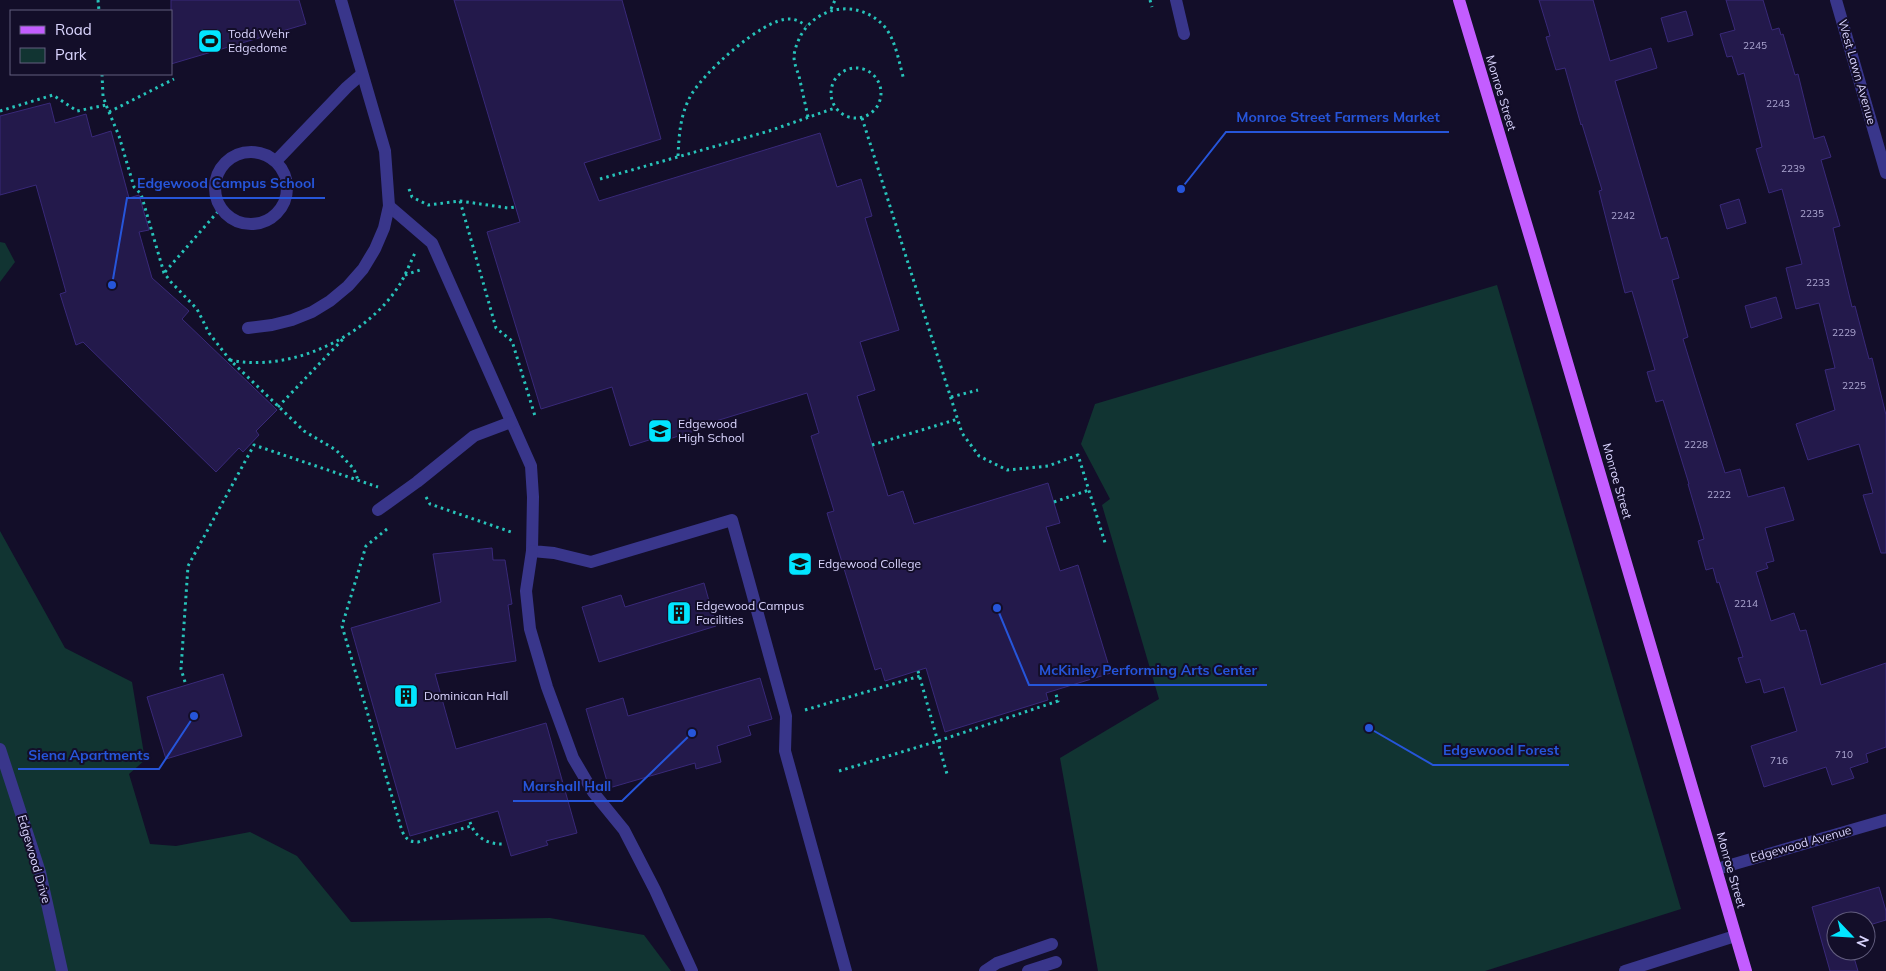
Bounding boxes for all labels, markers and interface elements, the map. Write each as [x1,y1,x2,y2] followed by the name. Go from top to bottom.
[10,10,172,75] legend
[1835,18,1880,126] street label: West Lawn Avenue
[55,20,92,39] text: Road
[228,26,290,55] place label: Todd Wehr Edgedome
[197,28,223,54] sports icon: Todd Wehr Edgedome
[1743,39,1767,52] house number: 2245
[55,45,87,64] text: Park
[1483,53,1520,132] street label: Monroe Street
[1766,97,1790,110] house number: 2243
[1226,103,1449,132] callout: Monroe Street Farmers Market
[1236,108,1440,126] text: Monroe Street Farmers Market
[1781,162,1805,175] house number: 2239
[127,169,325,198] callout: Edgewood Campus School
[137,174,315,192] text: Edgewood Campus School
[1800,207,1824,220] house number: 2235
[1611,209,1635,222] house number: 2242
[1806,276,1830,289] house number: 2233
[1832,326,1856,339] house number: 2229
[1842,379,1866,392] house number: 2225
[678,416,744,445] place label: Edgewood High School
[647,418,673,444] school or university icon: Edgewood High School
[1684,438,1708,451] house number: 2228
[1599,441,1635,520] street label: Monroe Street
[1707,488,1731,501] house number: 2222
[787,551,813,577] school or university icon: Edgewood College
[818,556,921,571] place label: Edgewood College
[1734,597,1758,610] house number: 2214
[696,598,804,627] place label: Edgewood Campus Facilities
[666,600,692,626] building icon: Edgewood Campus Facilities
[1029,656,1267,685] callout: McKinley Performing Arts Center
[1039,661,1257,679] text: McKinley Performing Arts Center
[393,683,419,709] building icon: Dominican Hall
[424,688,508,703] place label: Dominican Hall
[1433,736,1569,765] callout: Edgewood Forest
[18,740,159,769] callout: Siena Apartments
[1443,741,1560,759] text: Edgewood Forest
[28,746,150,764] text: Siena Apartments
[1835,748,1853,761] house number: 710
[1770,754,1788,767] house number: 716
[513,772,622,801] callout: Marshall Hall
[523,777,611,795] text: Marshall Hall
[15,813,54,905] street label: Edgewood Drive
[1749,822,1853,865] street label: Edgewood Avenue
[1713,830,1749,909] street label: Monroe Street
[1826,911,1876,961] north arrow
[1852,933,1873,950] text: N

